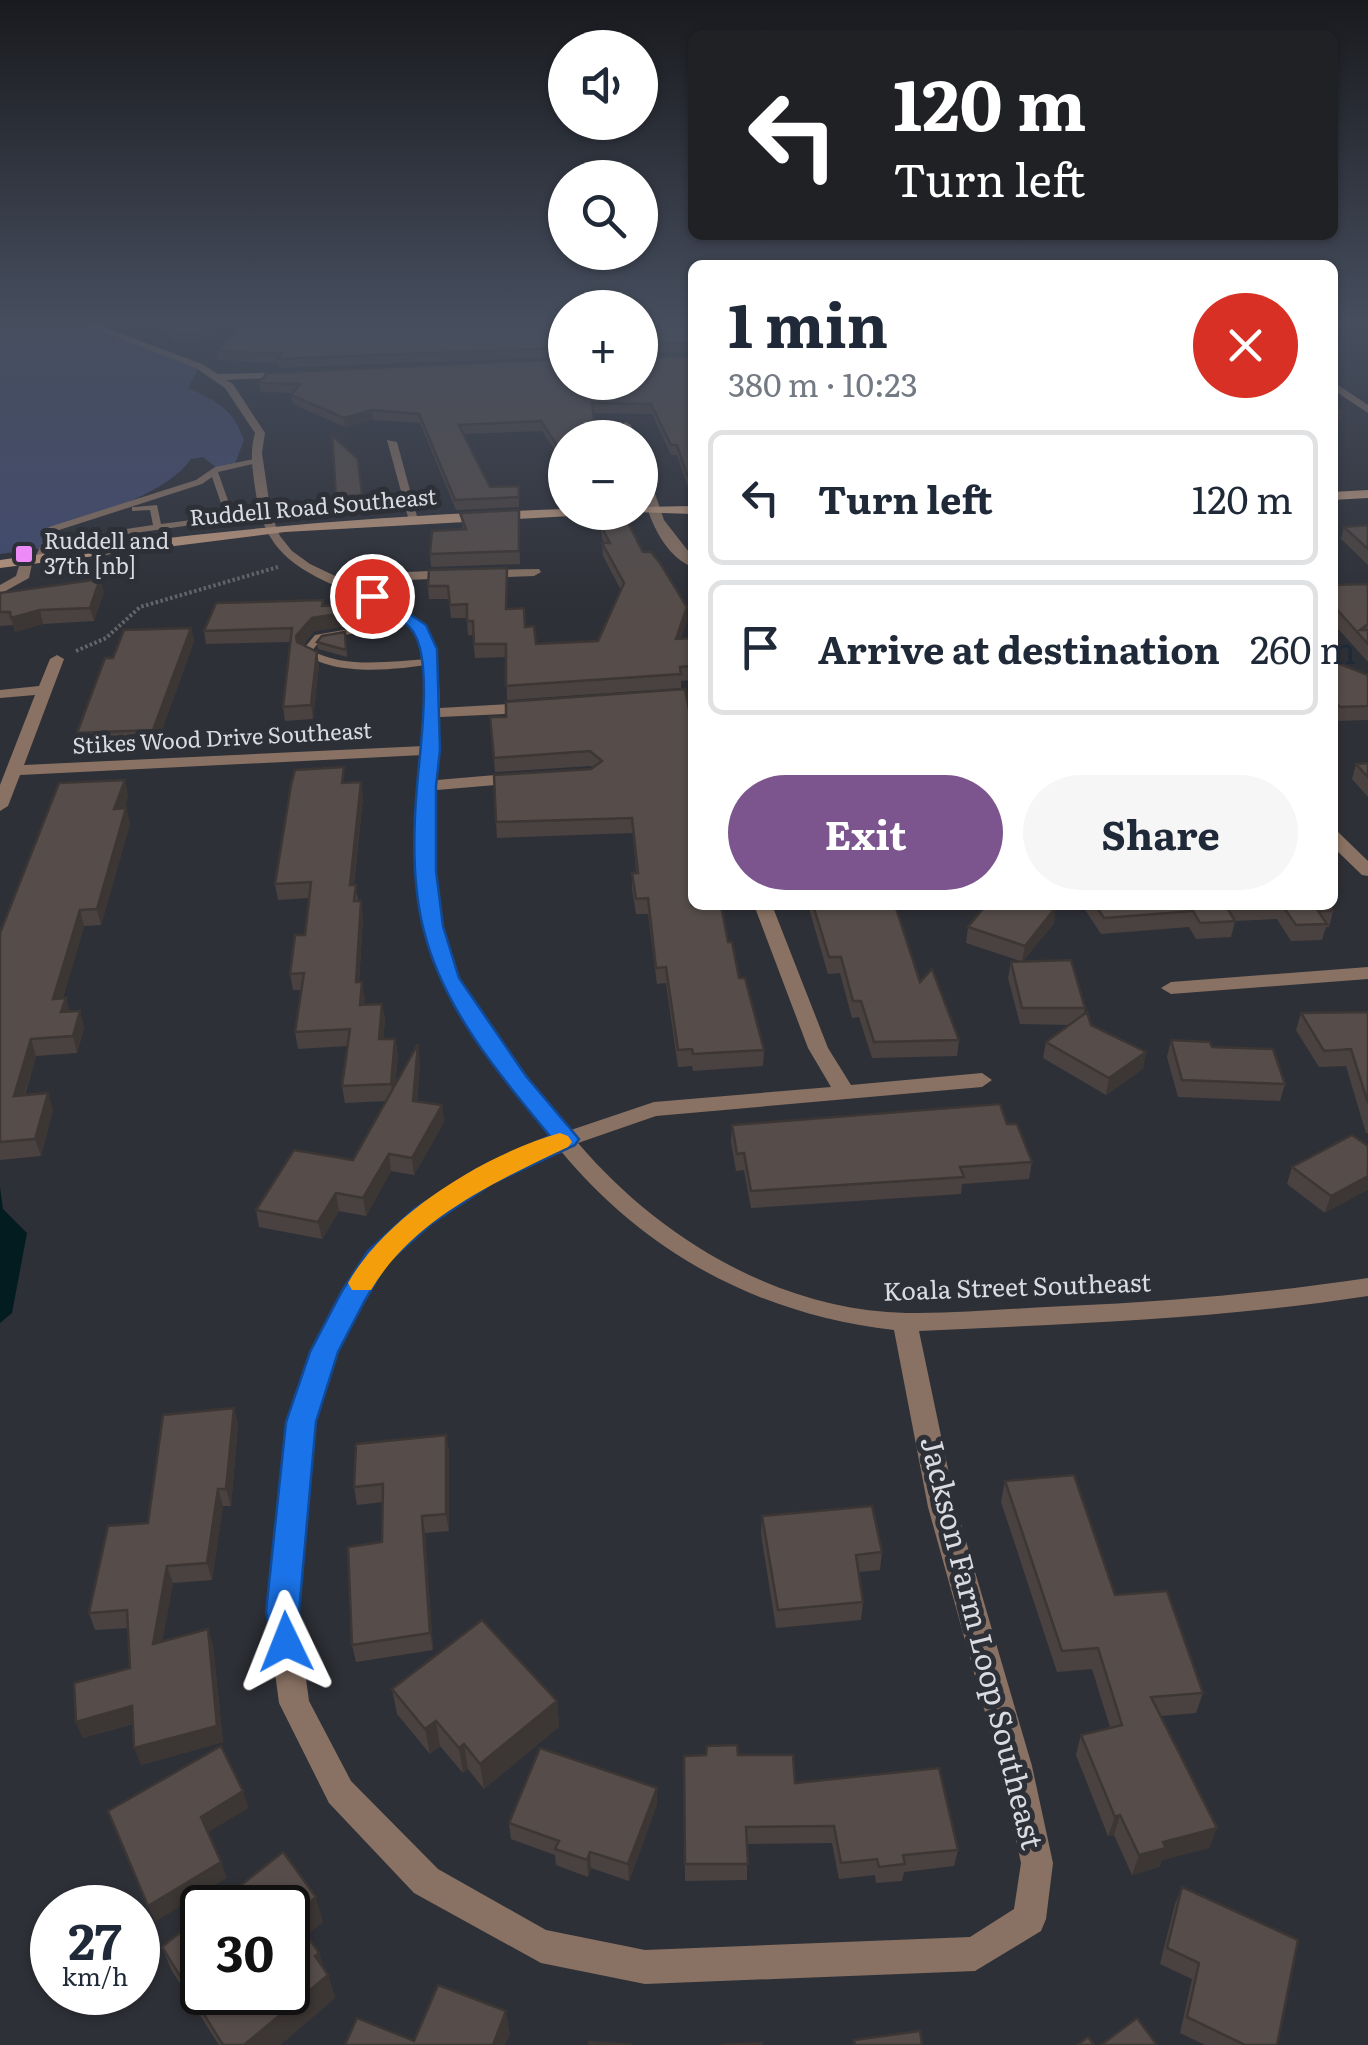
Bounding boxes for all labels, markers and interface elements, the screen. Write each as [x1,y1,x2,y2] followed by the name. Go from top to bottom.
[548,30,658,530] map controls
[548,30,658,140] button: sound
[893,49,1086,153] text: 120 m
[728,70,858,200] icon: left
[893,144,1085,211] text: Turn left
[548,160,658,270] button: search
[728,277,888,366] text: 1 min
[548,290,658,400] button: +
[1193,293,1298,398] button: close
[728,359,918,407] text: 380 m · 10:23
[548,420,658,530] button: −
[818,469,993,526] text: Turn left
[1192,469,1293,526] text: 120 m
[733,470,788,525] icon: left
[188,478,438,533] street label: Ruddell Road Southeast
[44,523,169,581] place label: Ruddell and 37th [nb]
[13,543,35,565] marker: Ruddell and 37th [nb]
[330,554,415,639] pin
[345,569,400,624] icon: arrive
[818,619,1220,676] text: Arrive at destination
[1250,619,1356,676] text: 260 m
[733,620,788,675] icon: arrive
[71,712,373,761] street label: Stikes Wood Drive Southeast
[728,775,1003,890] button: Exit
[1023,775,1298,890] button: Share
[882,1262,1152,1309] street label: Koala Street Southeast
[911,1431,1057,1853] street label: Jackson Farm Loop Southeast
[234,1590,338,1694] position arrow
[180,1885,310,2015] speed limit sign: 30
[68,1901,122,1975] text: 27
[62,1957,128,1994] text: km/h

